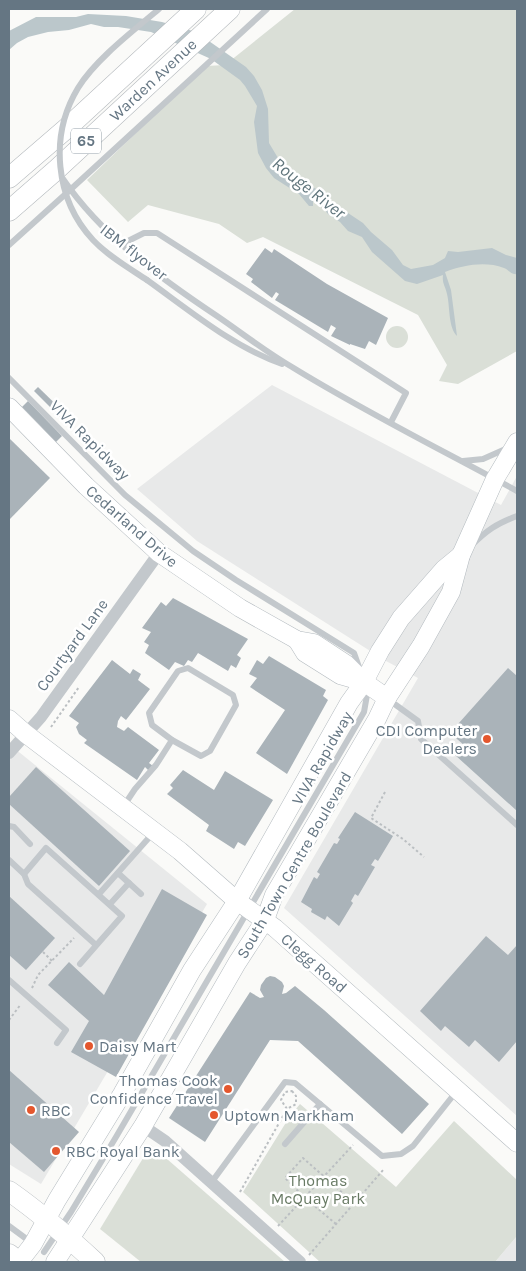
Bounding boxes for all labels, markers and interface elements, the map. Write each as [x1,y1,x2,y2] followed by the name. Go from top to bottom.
[105,35,201,125] street label: Warden Avenue
[71,128,101,154] road number: 65
[268,152,351,224] water label: Rouge River
[97,220,172,284] street label: IBM flyover
[46,396,134,484] street label: VIVA Rapidway
[82,481,182,571] street label: Cedarland Drive
[32,595,112,695] street label: Courtyard Lane
[288,707,357,808] street label: VIVA Rapidway
[376,721,477,758] place label: CDI Computer Dealers
[481,733,493,745] marker: CDI Computer Dealers
[233,768,355,962] street label: South Town Centre Boulevard
[277,929,351,997] street label: Clegg Road
[99,1037,177,1056] place label: Daisy Mart
[83,1040,95,1052] marker: Daisy Mart
[90,1071,218,1108] place label: Thomas Cook Confidence Travel
[222,1083,234,1095] marker: Thomas Cook Confidence Travel
[41,1101,71,1120] place label: RBC
[25,1104,37,1116] marker: RBC
[224,1106,354,1125] place label: Uptown Markham
[208,1109,220,1121] marker: Uptown Markham
[66,1142,180,1161] place label: RBC Royal Bank
[50,1145,62,1157] marker: RBC Royal Bank
[271,1171,365,1208] park label: Thomas McQuay Park

